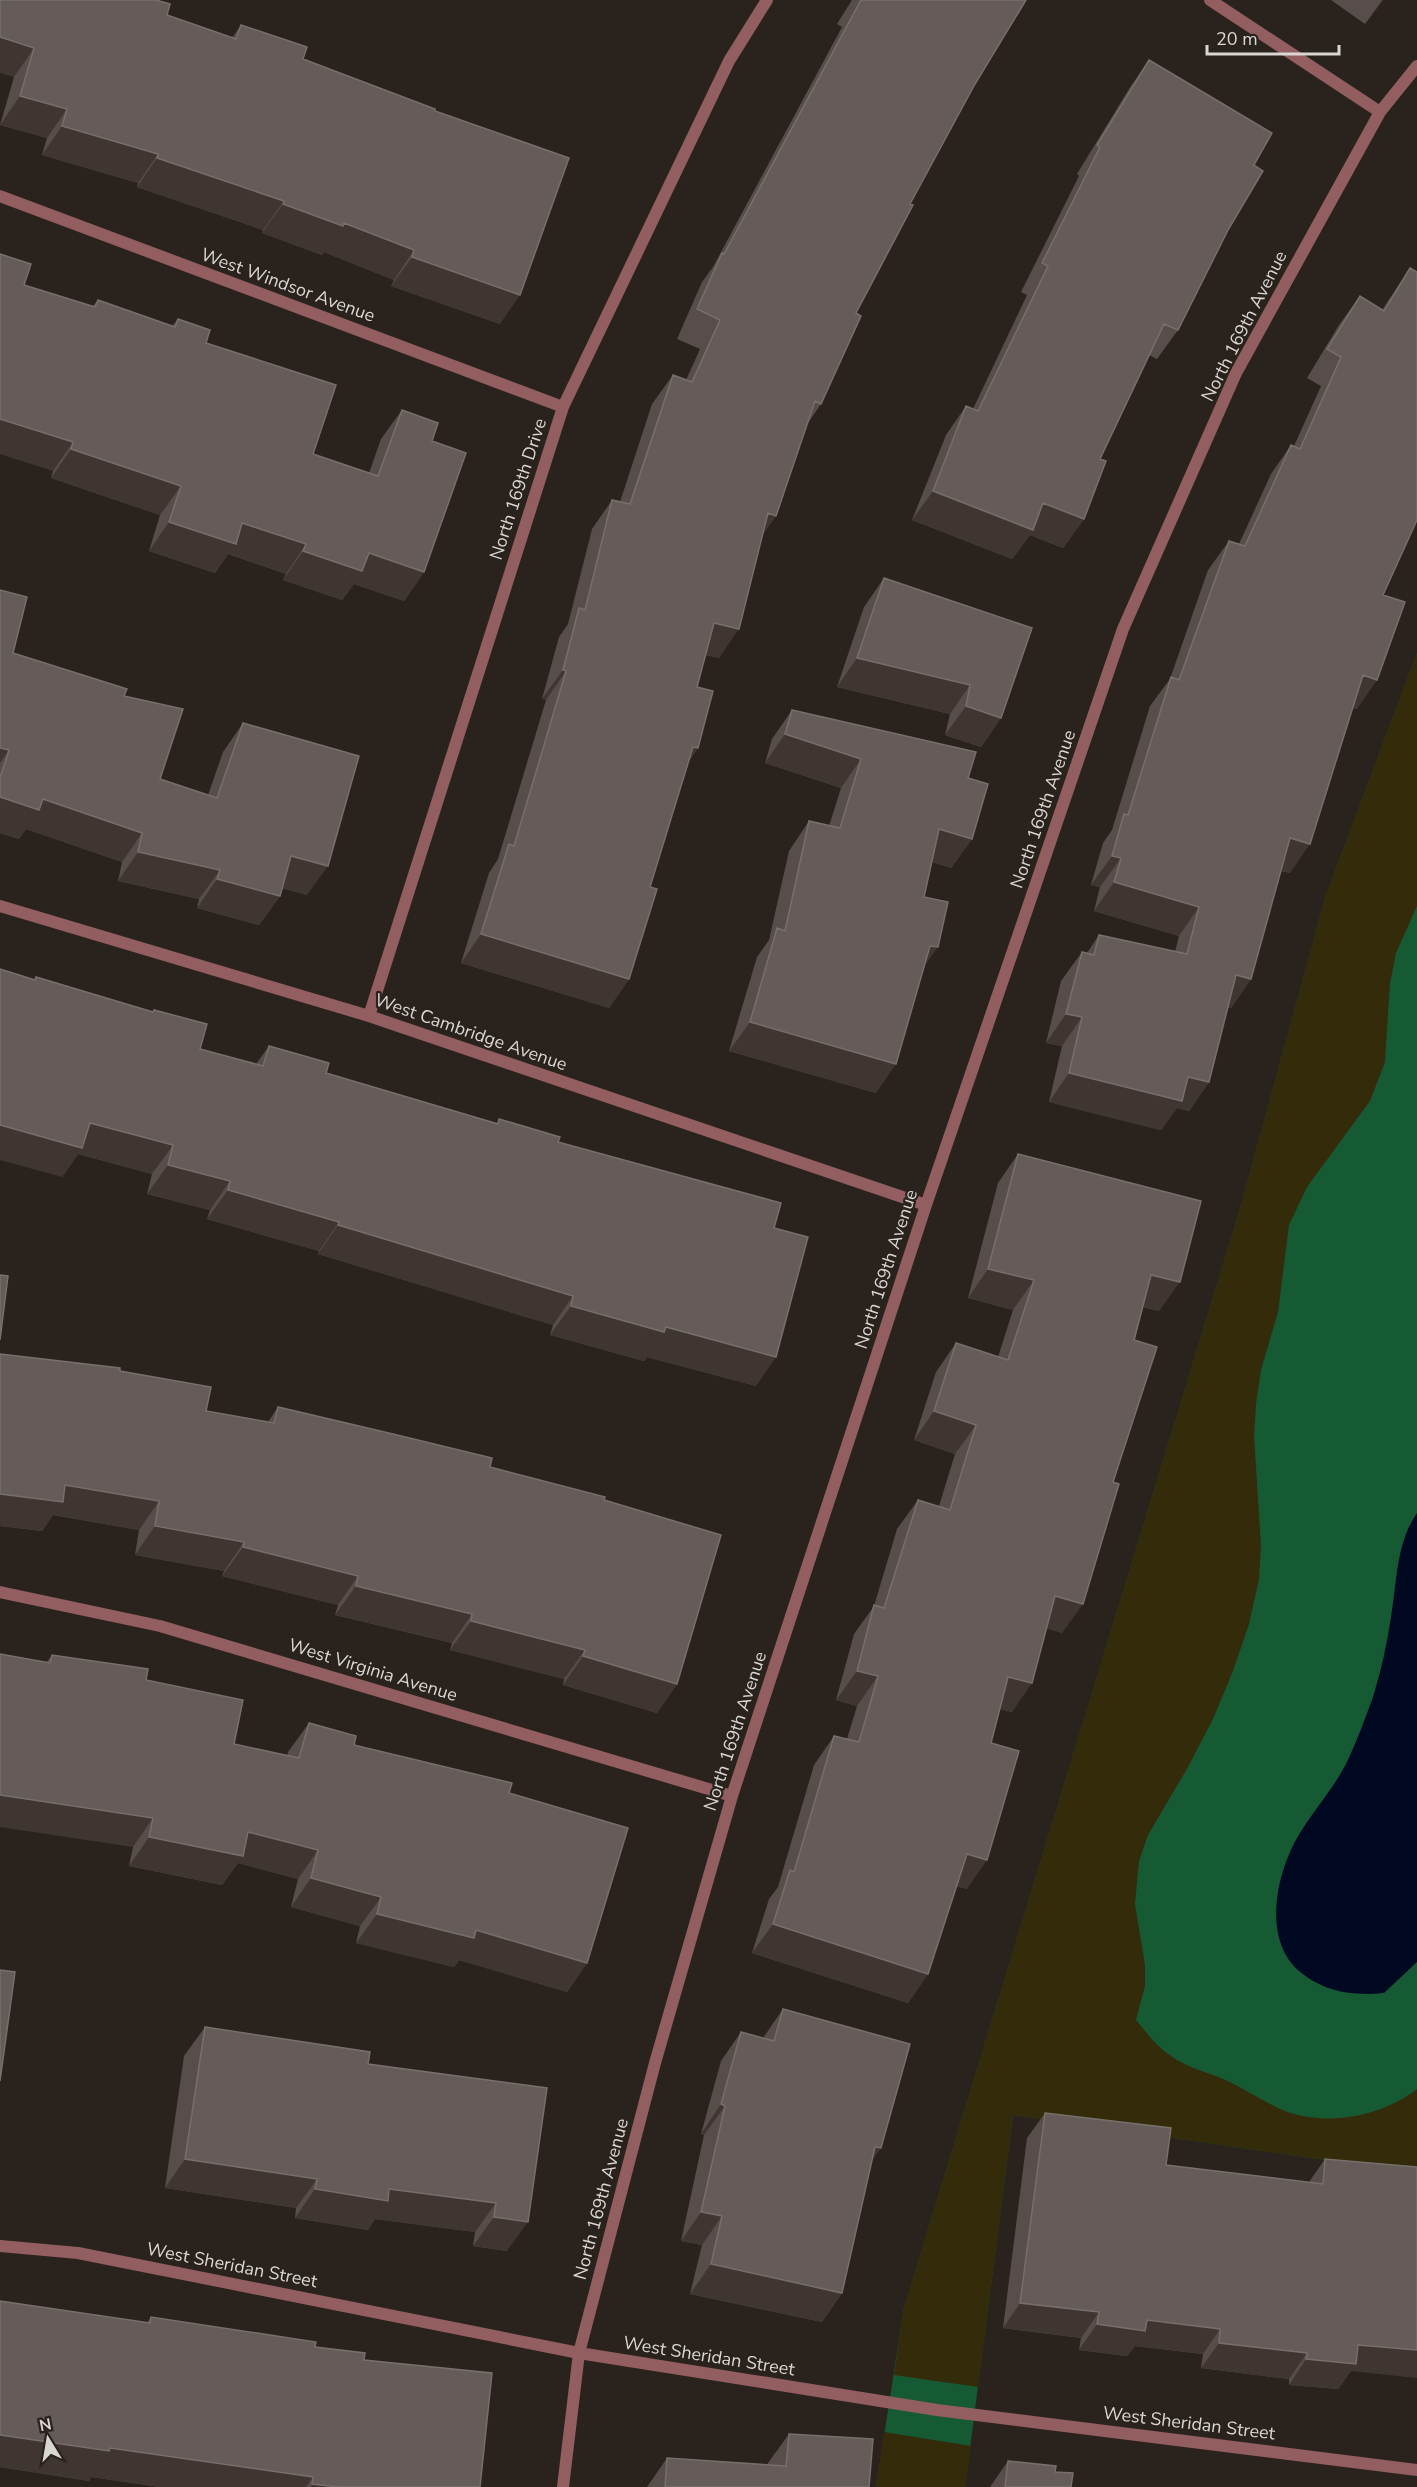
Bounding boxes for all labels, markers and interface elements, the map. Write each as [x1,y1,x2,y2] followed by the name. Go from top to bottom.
[1207,18,1339,56] scale bar
[1216,27,1258,51] text: 20 m
[198,242,378,328] street label: West Windsor Avenue
[1196,247,1292,405] street label: North 169th Avenue
[484,415,552,563] street label: North 169th Drive
[1005,727,1081,891] street label: North 169th Avenue
[371,988,571,1076] street label: West Cambridge Avenue
[849,1186,923,1352] street label: North 169th Avenue
[286,1633,460,1707] street label: West Virginia Avenue
[698,1648,772,1814] street label: North 169th Avenue
[568,2116,634,2282] street label: North 169th Avenue
[145,2237,320,2293] street label: West Sheridan Street
[622,2331,797,2382] street label: West Sheridan Street
[1102,2401,1277,2446] street label: West Sheridan Street
[18,2409,78,2469] north arrow
[37,2413,53,2437] text: N

